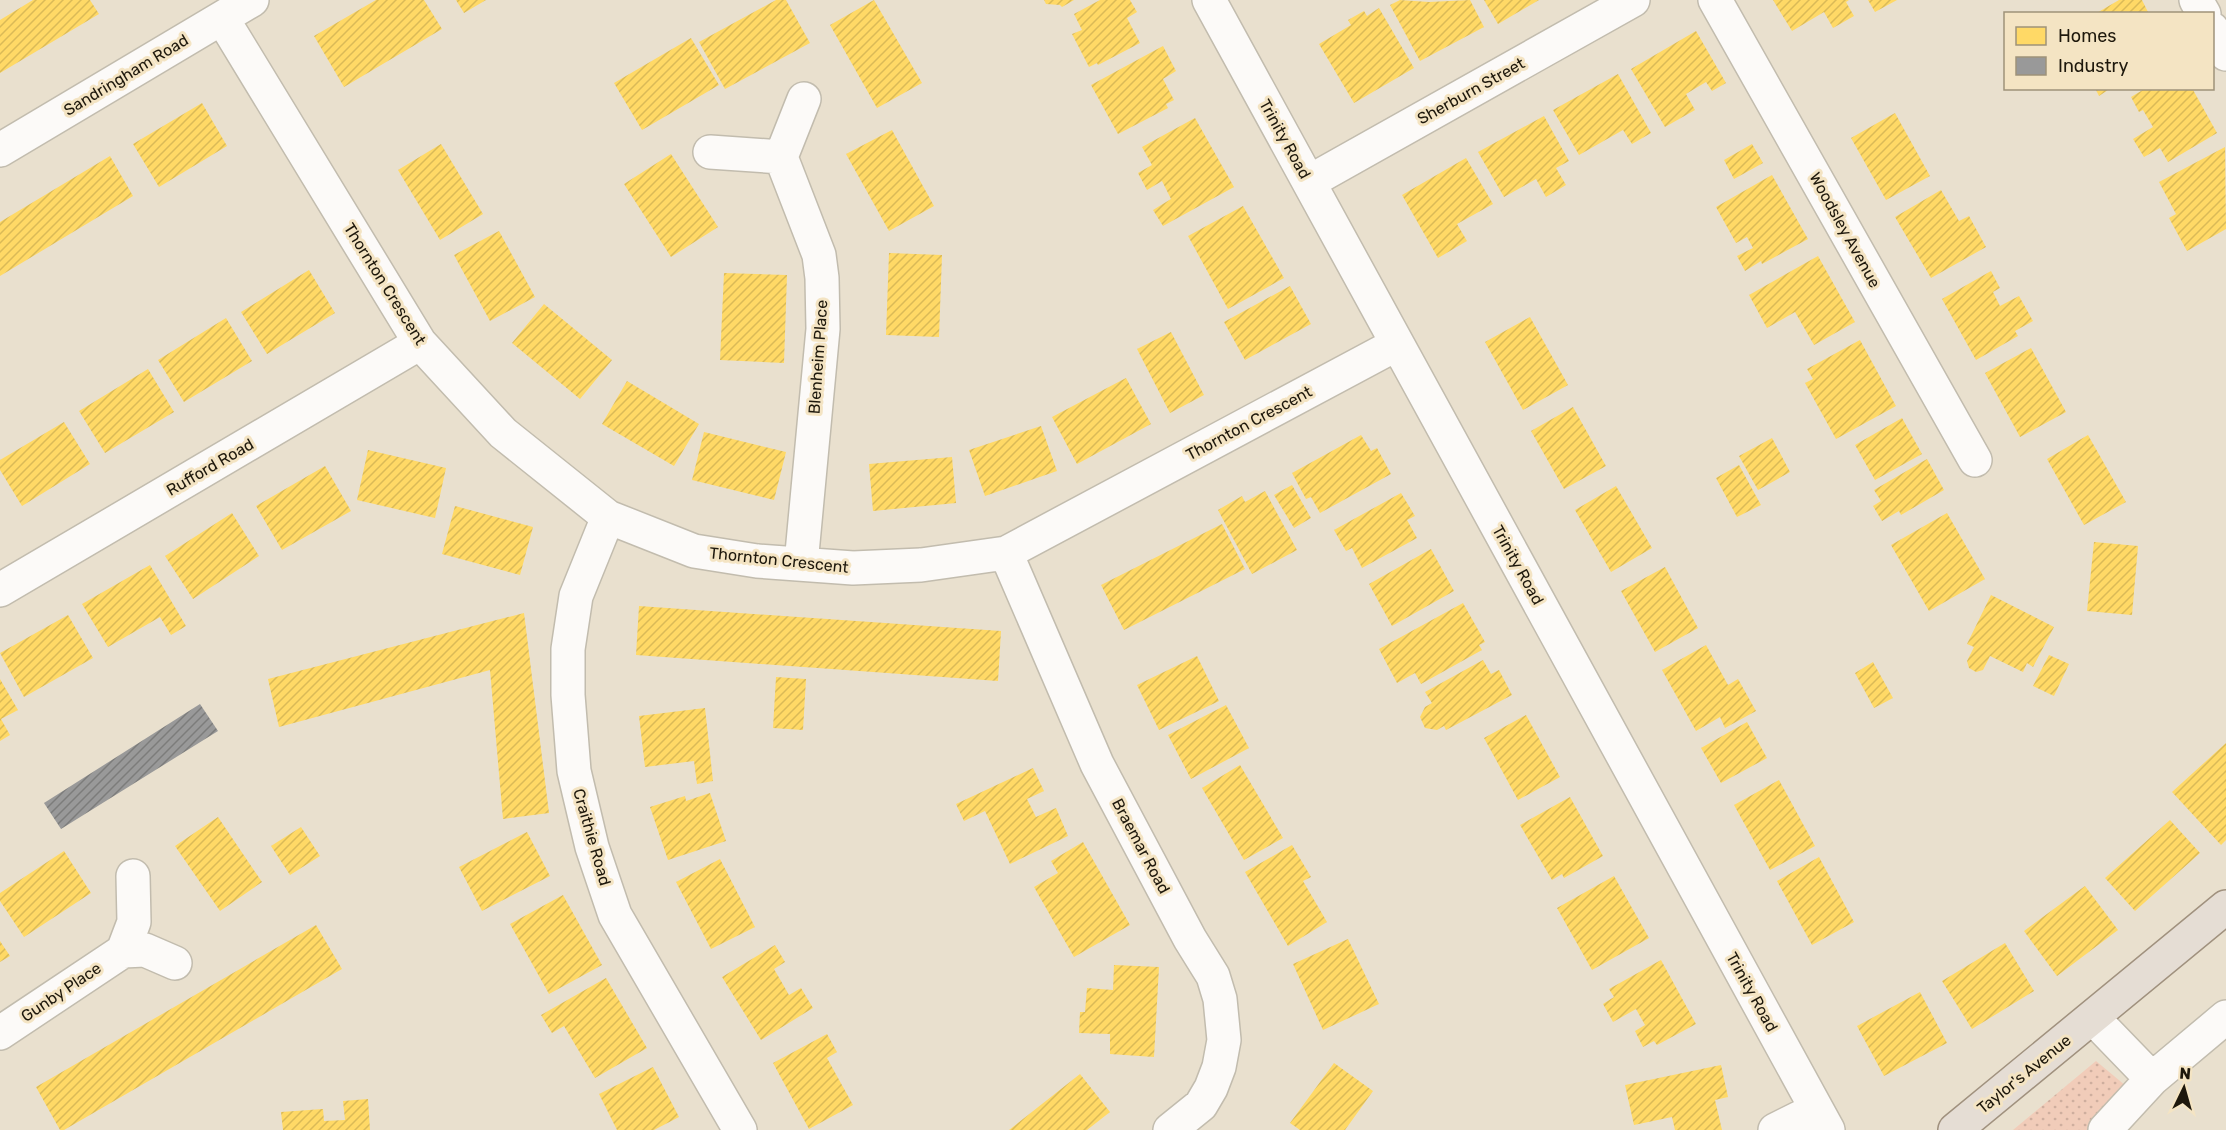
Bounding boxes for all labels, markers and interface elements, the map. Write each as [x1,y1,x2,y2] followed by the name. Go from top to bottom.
[2004,12,2214,90] legend
[2058,25,2116,47] text: Homes
[60,30,192,120] street label: Sandringham Road
[1414,54,1528,128] street label: Sherburn Street
[2058,55,2128,77] text: Industry
[1255,96,1315,182] street label: Trinity Road
[1805,169,1885,291] street label: Woodsley Avenue
[340,220,430,348] street label: Thornton Crescent
[805,299,831,415] street label: Blenheim Place
[1183,382,1315,464] street label: Thornton Crescent
[163,434,257,500] street label: Rufford Road
[1488,522,1548,608] street label: Trinity Road
[708,543,850,577] street label: Thornton Crescent
[569,786,615,888] street label: Craithie Road
[1108,795,1174,897] street label: Braemar Road
[1722,949,1782,1035] street label: Trinity Road
[17,958,105,1026] street label: Gunby Place
[1973,1030,2075,1118] street label: Taylor's Avenue
[2154,1058,2214,1118] north arrow
[2179,1064,2192,1084] text: N

